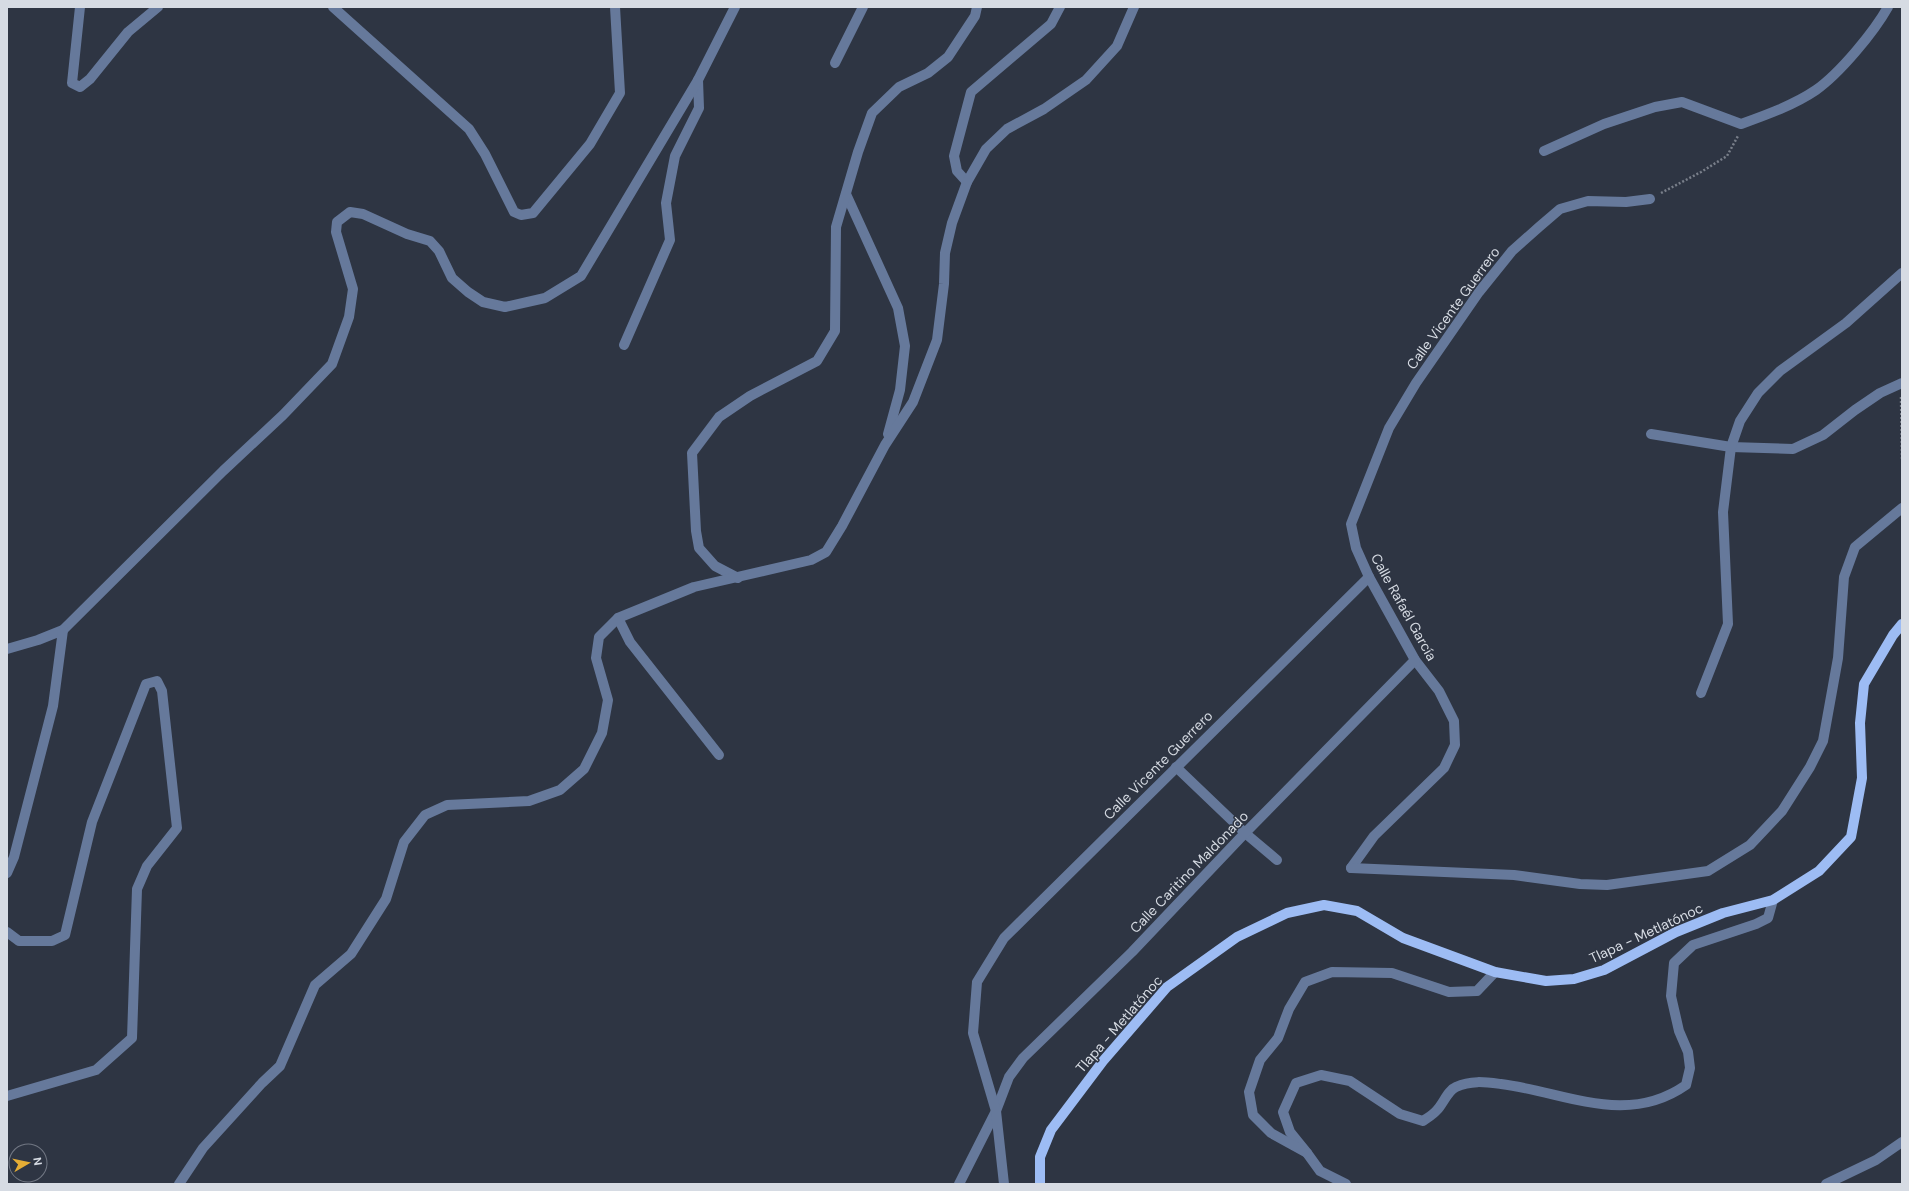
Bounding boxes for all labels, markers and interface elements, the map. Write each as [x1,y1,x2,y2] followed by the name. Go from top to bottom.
[1402,243,1504,373] street label: Calle Vicente Guerrero
[1367,550,1441,664] street label: Calle Rafaél García
[1100,707,1216,823] street label: Calle Vicente Guerrero
[1126,807,1252,937] street label: Calle Caritino Maldonado
[1586,899,1706,967] street label: Tlapa - Metlatónoc
[1072,972,1166,1076] street label: Tlapa - Metlatónoc
[8,1143,48,1183] north arrow
[30,1156,45,1166] text: N

